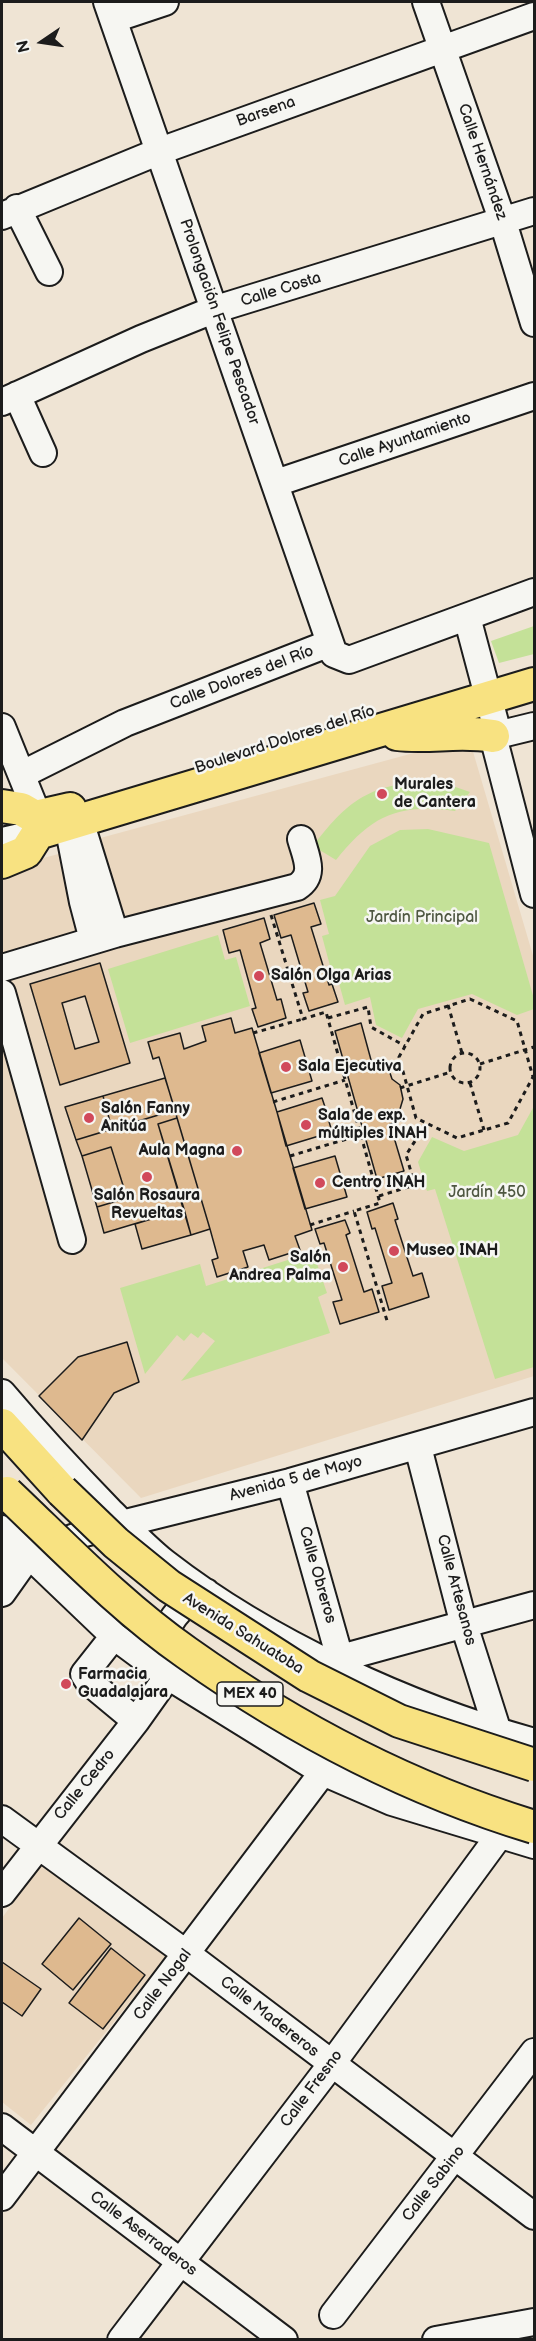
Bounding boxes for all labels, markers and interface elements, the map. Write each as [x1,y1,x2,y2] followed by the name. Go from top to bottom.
[12,12,72,72] north arrow
[13,38,35,54] text: N
[234,92,298,132] street label: Barsena
[453,101,511,223] street label: Calle Hernández
[175,216,263,428] street label: Prolongación Felipe Pescador
[238,269,324,311] street label: Calle Costa
[336,408,474,472] street label: Calle Ayuntamiento
[167,642,317,714] street label: Calle Dolores del Río
[193,702,377,778] street label: Boulevard Dolores del Río
[394,775,476,813] place label: Murales de Cantera
[375,787,389,801] marker: Murales de Cantera
[366,908,478,928] park label: Jardín Principal
[271,966,391,986] place label: Salón Olga Arias
[252,969,266,983] marker: Salón Olga Arias
[298,1057,402,1077] place label: Sala Ejecutiva
[279,1060,293,1074] marker: Sala Ejecutiva
[101,1099,190,1137] place label: Salón Fanny Anitúa
[318,1106,427,1144] place label: Sala de exp. múltiples INAH
[82,1111,96,1125] marker: Salón Fanny Anitúa
[299,1118,313,1132] marker: Sala de exp. múltiples INAH
[139,1141,225,1161] place label: Aula Magna
[230,1144,244,1158] marker: Aula Magna
[140,1170,154,1184] marker: Salón Rosaura Revueltas
[332,1173,425,1193] place label: Centro INAH
[313,1176,327,1190] marker: Centro INAH
[448,1183,526,1203] park label: Jardín 450
[94,1186,200,1224] place label: Salón Rosaura Revueltas
[406,1241,498,1261] place label: Museo INAH
[387,1244,401,1258] marker: Museo INAH
[229,1248,331,1286] place label: Salón Andrea Palma
[336,1260,350,1274] marker: Salón Andrea Palma
[227,1452,365,1506] street label: Avenida 5 de Mayo
[294,1524,340,1626] street label: Calle Obreros
[432,1532,480,1648] street label: Calle Artesanos
[179,1589,307,1679] street label: Avenida Sahuatoba
[78,1665,168,1703] place label: Farmacia Guadalajara
[59,1677,73,1691] marker: Farmacia Guadalajara
[217,1682,283,1706] road number: MEX 40
[51,1746,119,1824] street label: Calle Cedro
[130,1946,196,2024] street label: Calle Nogal
[216,1972,322,2062] street label: Calle Madereros
[277,2047,347,2131] street label: Calle Fresno
[398,2142,470,2226] street label: Calle Sabino
[86,2187,200,2281] street label: Calle Aserraderos

